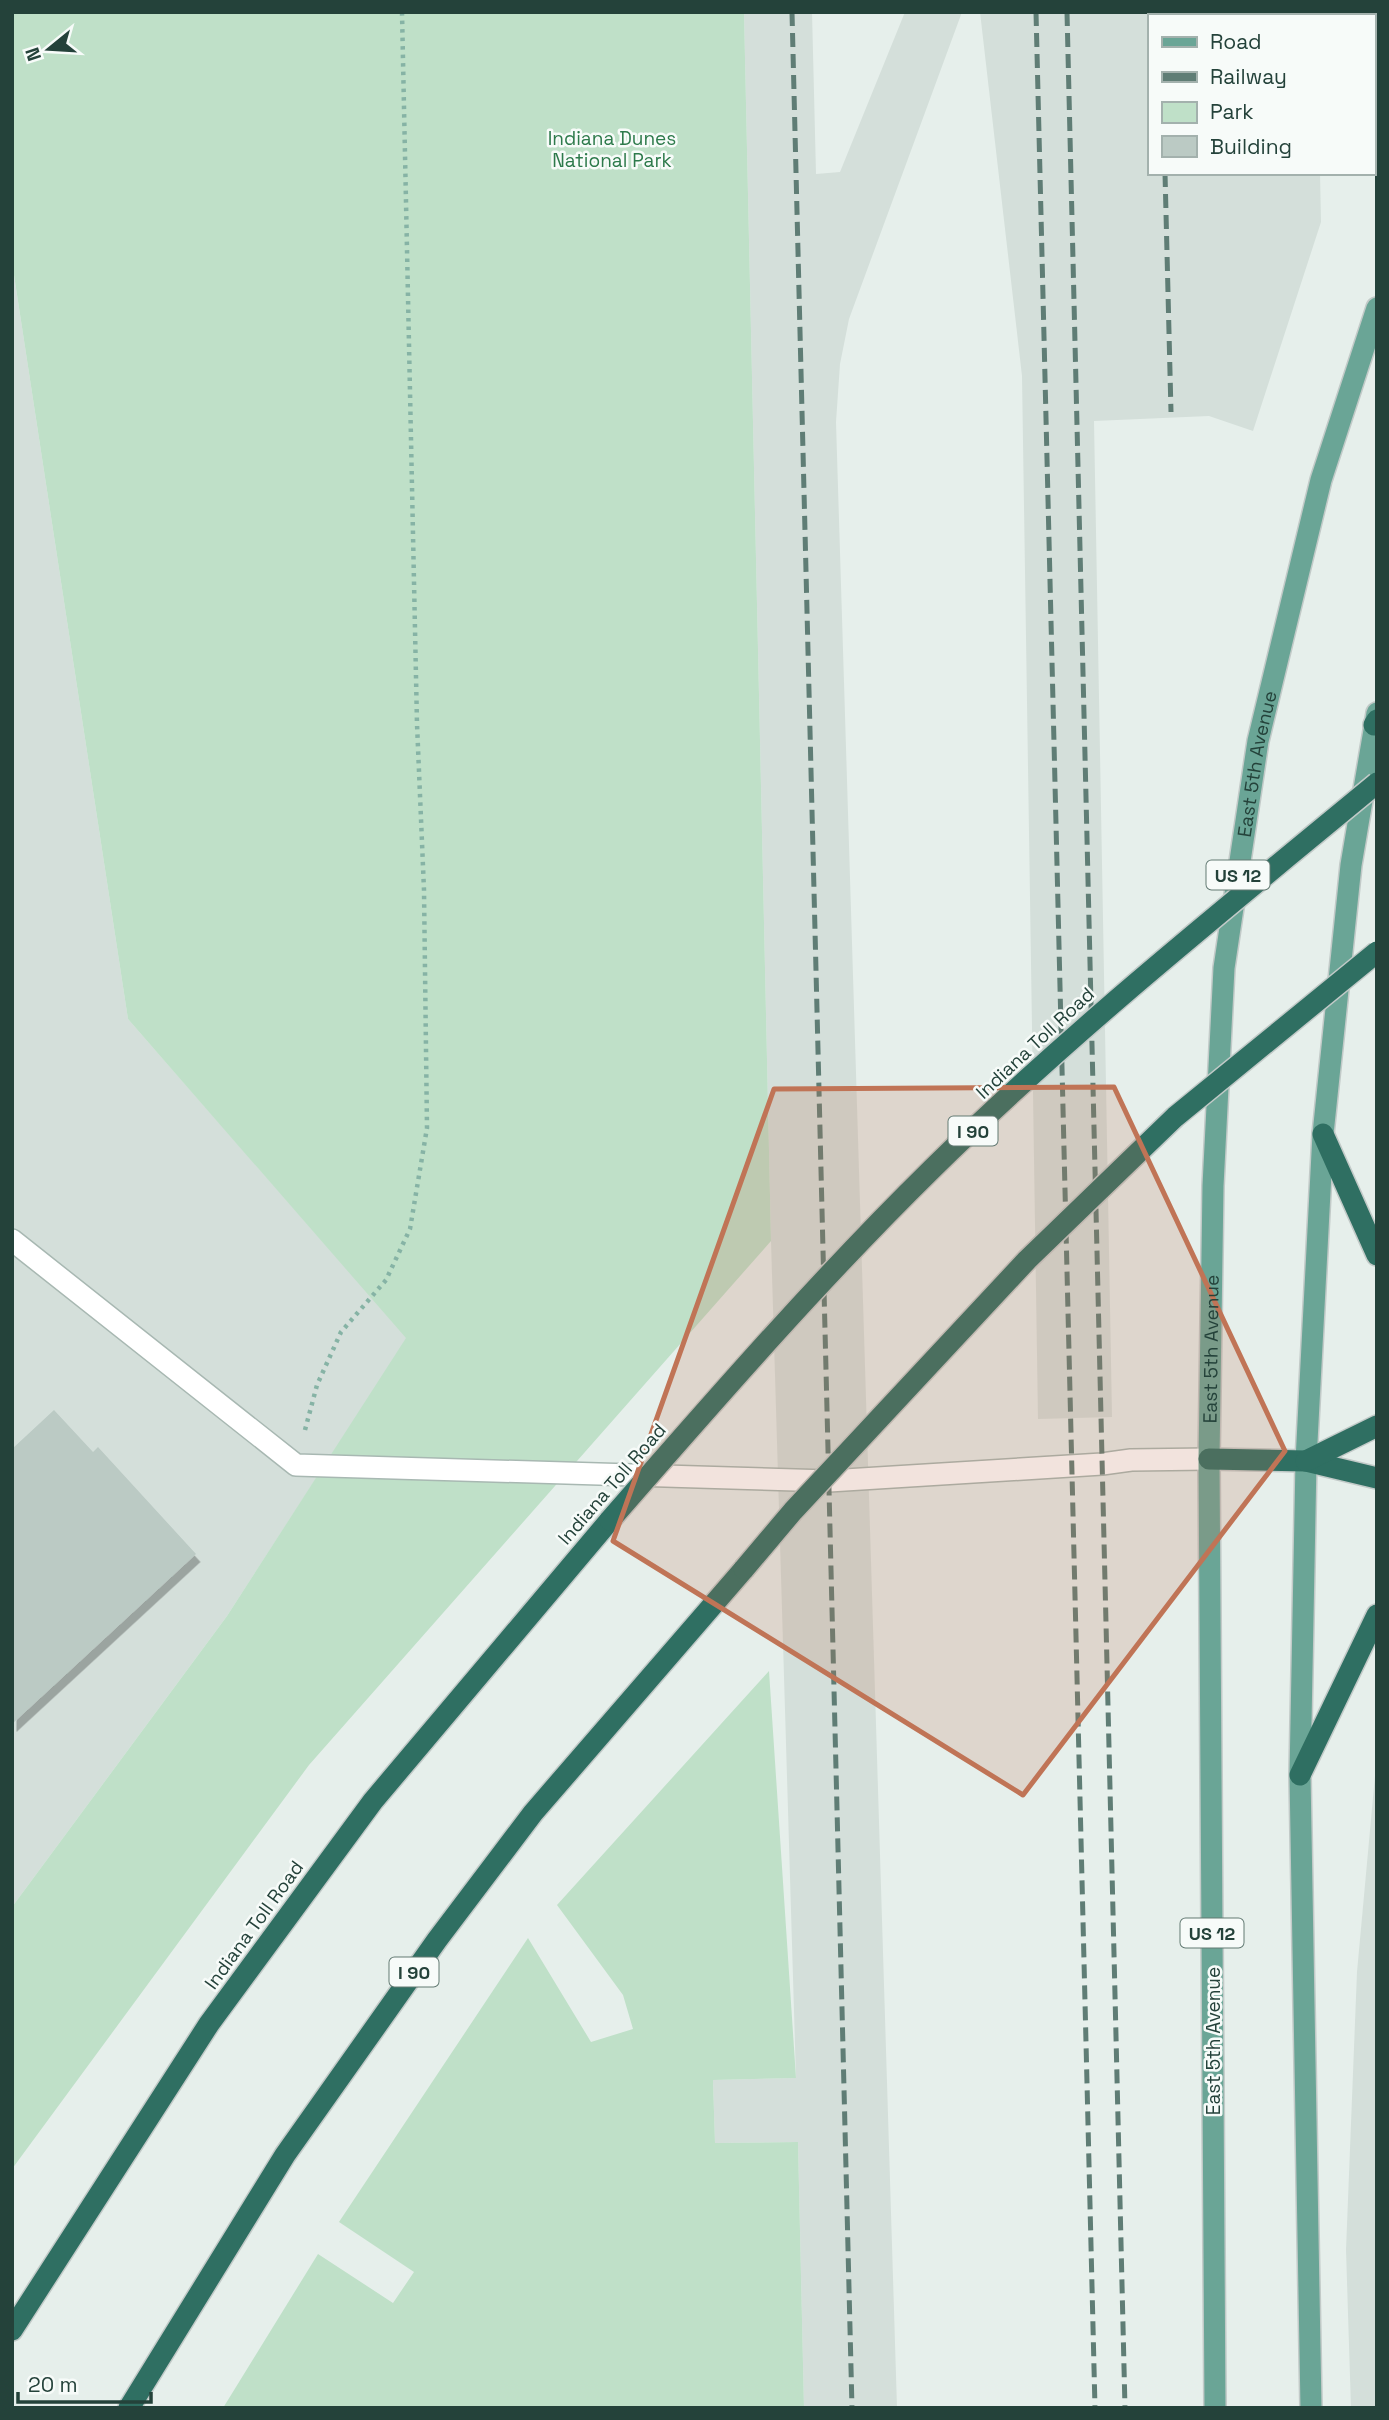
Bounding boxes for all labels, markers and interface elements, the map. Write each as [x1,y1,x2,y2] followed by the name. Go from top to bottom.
[14,14,84,84] north arrow
[1148,14,1375,175] legend
[1210,28,1262,55] text: Road
[19,44,47,64] text: N
[1210,63,1287,90] text: Railway
[1210,98,1254,125] text: Park
[548,126,676,173] park label: Indiana Dunes National Park
[1210,133,1292,160] text: Building
[1231,688,1282,839] street label: East 5th Avenue
[1206,860,1270,890] road number: US 12
[971,982,1099,1104] street label: Indiana Toll Road
[948,1116,998,1146] road number: I 90
[1197,1275,1224,1423] street label: East 5th Avenue
[552,1418,672,1550] street label: Indiana Toll Road
[199,1856,309,1994] street label: Indiana Toll Road
[1180,1919,1244,1948] road number: US 12
[390,1958,438,1986] road number: I 90
[1201,1967,1226,2115] street label: East 5th Avenue
[18,2360,150,2404] scale bar
[28,2371,78,2398] text: 20 m

